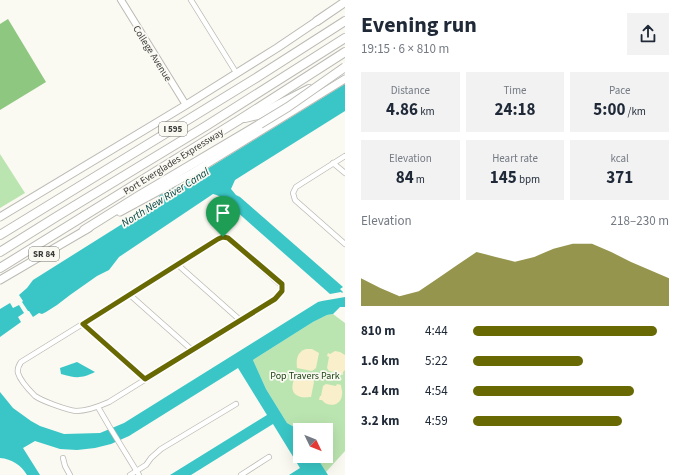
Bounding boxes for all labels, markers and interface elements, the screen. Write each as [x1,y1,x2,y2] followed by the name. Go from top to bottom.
[361,9,477,41] text: Evening run
[627,13,669,55] button: share
[129,23,175,84] street label: College Avenue
[361,40,449,58] text: 19:15 · 6 × 810 m
[391,83,430,98] text: Distance
[503,83,527,98] text: Time
[609,83,630,98] text: Pace
[386,98,418,122] text: 4.86
[494,98,536,122] text: 24:18
[593,98,625,122] text: 5:00
[418,104,435,119] text: km
[625,104,646,119] text: /km
[159,122,187,136] road number: I 595
[121,125,227,198] street label: Port Everglades Expressway
[389,151,432,166] text: Elevation
[492,151,538,166] text: Heart rate
[610,151,629,166] text: kcal
[119,164,212,231] water label: North New River Canal
[396,166,414,190] text: 84
[490,166,517,190] text: 145
[606,166,633,190] text: 371
[414,172,425,187] text: m
[517,172,540,187] text: bpm
[206,196,240,237] pin
[212,202,234,224] icon: arrive
[361,212,412,230] text: Elevation
[611,212,669,230] text: 218–230 m
[29,247,59,261] road number: SR 84
[361,322,395,340] text: 810 m
[425,322,448,340] text: 4:44
[361,352,400,370] text: 1.6 km
[425,352,448,370] text: 5:22
[270,369,340,383] park label: Pop Travers Park
[361,382,400,400] text: 2.4 km
[425,382,448,400] text: 4:54
[361,412,400,430] text: 3.2 km
[425,412,448,430] text: 4:59
[293,423,333,463] north arrow
[293,423,333,463] map controls

